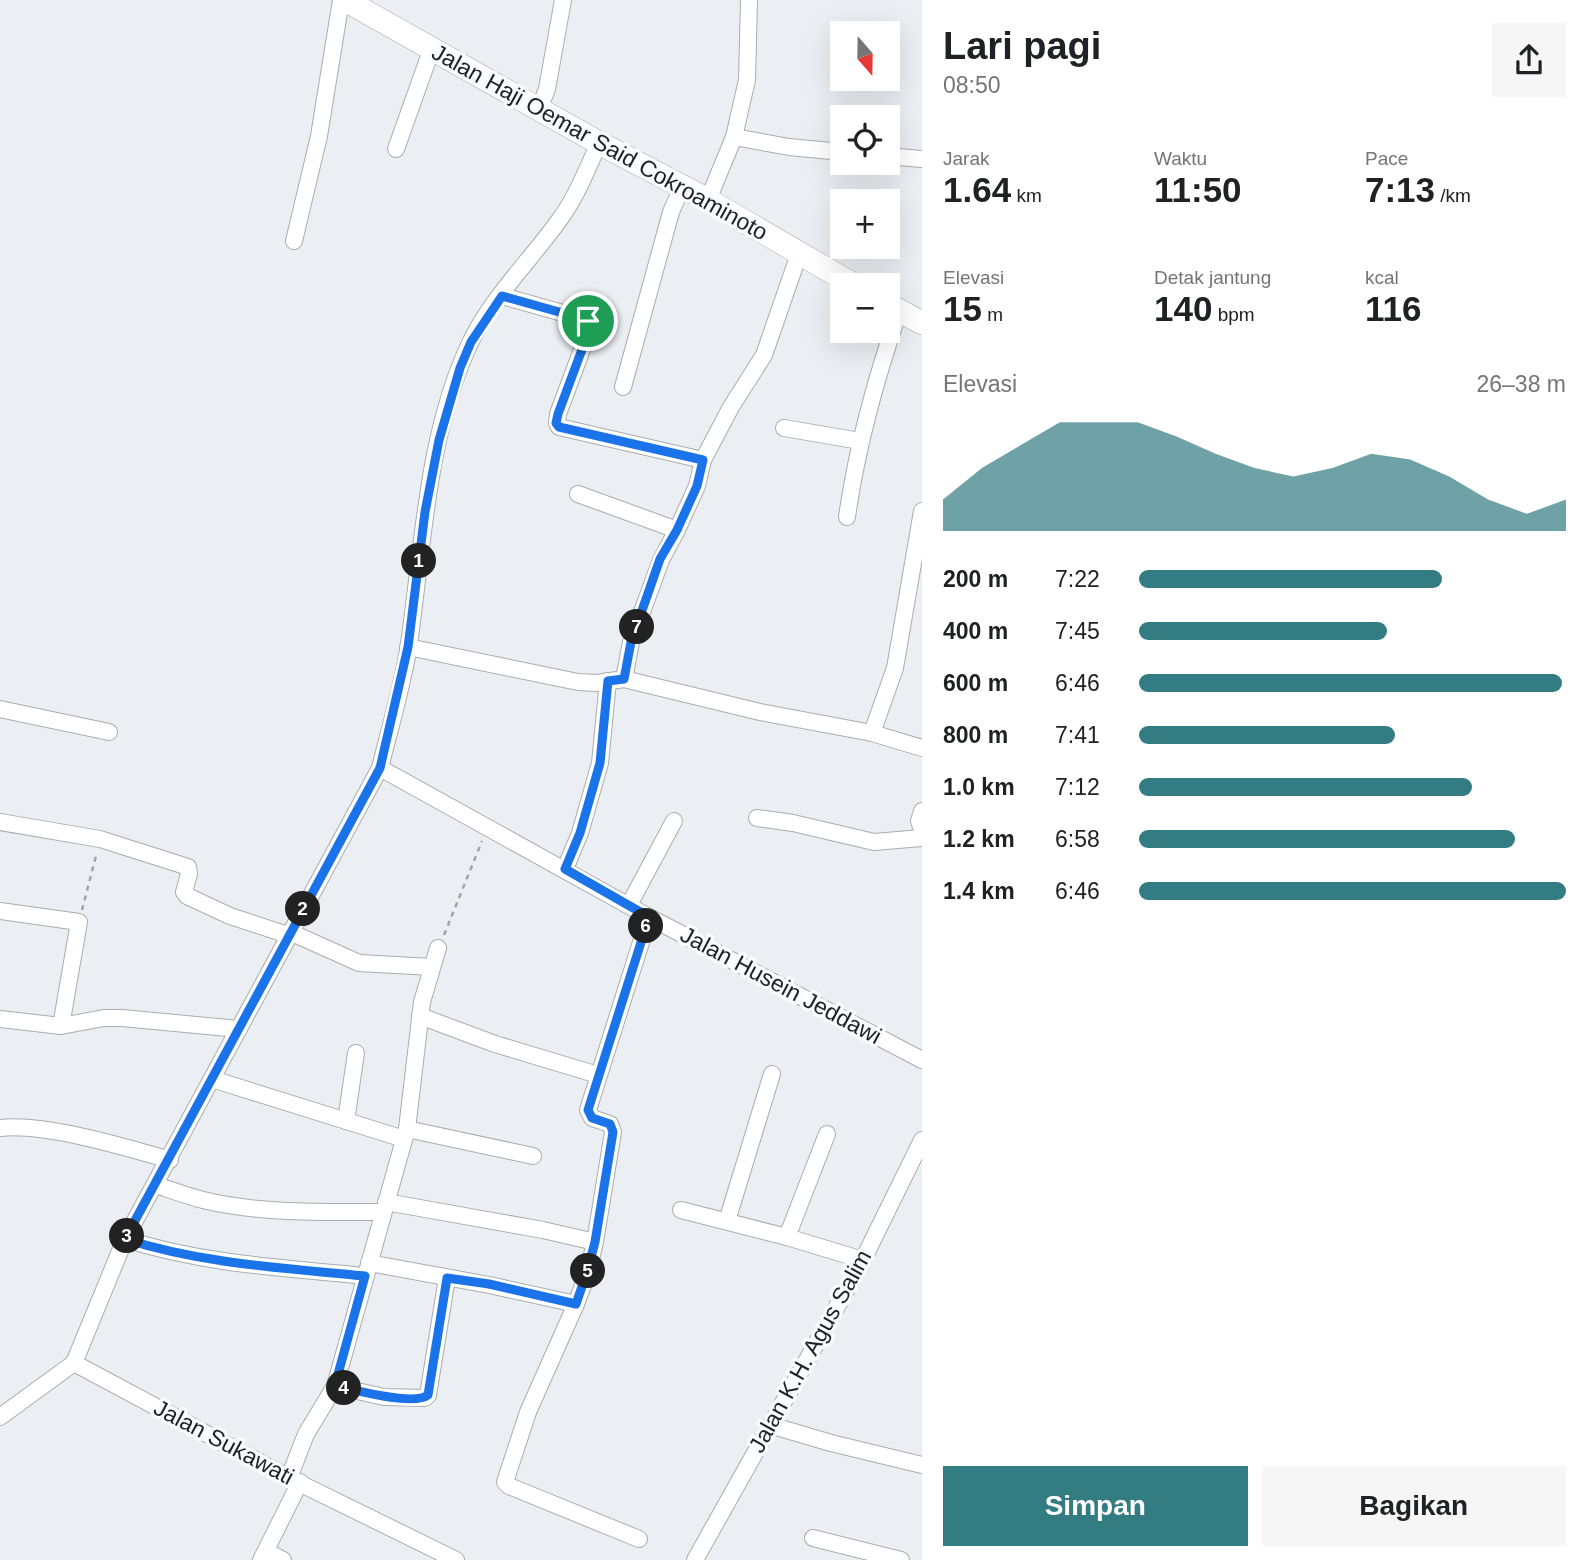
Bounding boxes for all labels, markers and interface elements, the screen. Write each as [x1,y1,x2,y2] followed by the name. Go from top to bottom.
[830,21,900,91] north arrow
[830,21,900,343] map controls
[1492,23,1566,97] button: share
[943,25,1101,67] text: Lari pagi
[428,39,772,245] street label: Jalan Haji Oemar Said Cokroaminoto
[943,72,1001,98] text: 08:50
[830,105,900,175] button: locate
[943,148,989,169] text: Jarak
[1154,148,1207,169] text: Waktu
[1365,148,1408,169] text: Pace
[943,170,1011,209] text: 1.64
[1154,170,1242,209] text: 11:50
[1365,170,1435,209] text: 7:13
[1011,185,1042,206] text: km
[1435,185,1471,206] text: /km
[830,189,900,259] button: +
[943,267,1004,288] text: Elevasi
[1154,267,1271,288] text: Detak jantung
[1365,267,1399,288] text: kcal
[830,273,900,343] button: −
[943,289,982,328] text: 15
[1154,289,1212,328] text: 140
[1365,289,1421,328] text: 116
[558,291,618,351] pin
[569,302,607,340] icon: arrive
[982,304,1003,325] text: m
[1212,304,1255,325] text: bpm
[943,371,1017,397] text: Elevasi
[1476,371,1566,397] text: 26–38 m
[402,544,436,578] pin: 1
[413,550,424,571] text: 1
[943,566,1008,592] text: 200 m
[1055,566,1100,592] text: 7:22
[620,610,654,644] pin: 7
[631,616,642,637] text: 7
[943,618,1008,644] text: 400 m
[1055,618,1100,644] text: 7:45
[943,670,1008,696] text: 600 m
[1055,670,1100,696] text: 6:46
[943,722,1008,748] text: 800 m
[1055,722,1100,748] text: 7:41
[943,774,1015,800] text: 1.0 km
[1055,774,1100,800] text: 7:12
[943,826,1015,852] text: 1.2 km
[1055,826,1100,852] text: 6:58
[943,878,1015,904] text: 1.4 km
[1055,878,1100,904] text: 6:46
[286,892,320,926] pin: 2
[297,898,308,919] text: 2
[628,908,664,944] pin: 6
[640,915,651,936] text: 6
[676,921,886,1049] street label: Jalan Husein Jeddawi
[110,1218,144,1254] pin: 3
[121,1225,132,1246] text: 3
[743,1245,877,1457] street label: Jalan K.H. Agus Salim
[570,1254,606,1288] pin: 5
[582,1260,593,1281] text: 5
[326,1370,362,1406] pin: 4
[338,1377,349,1398] text: 4
[150,1394,298,1490] street label: Jalan Sukawati
[943,1466,1248,1546] button: Simpan
[1262,1466,1566,1546] button: Bagikan

